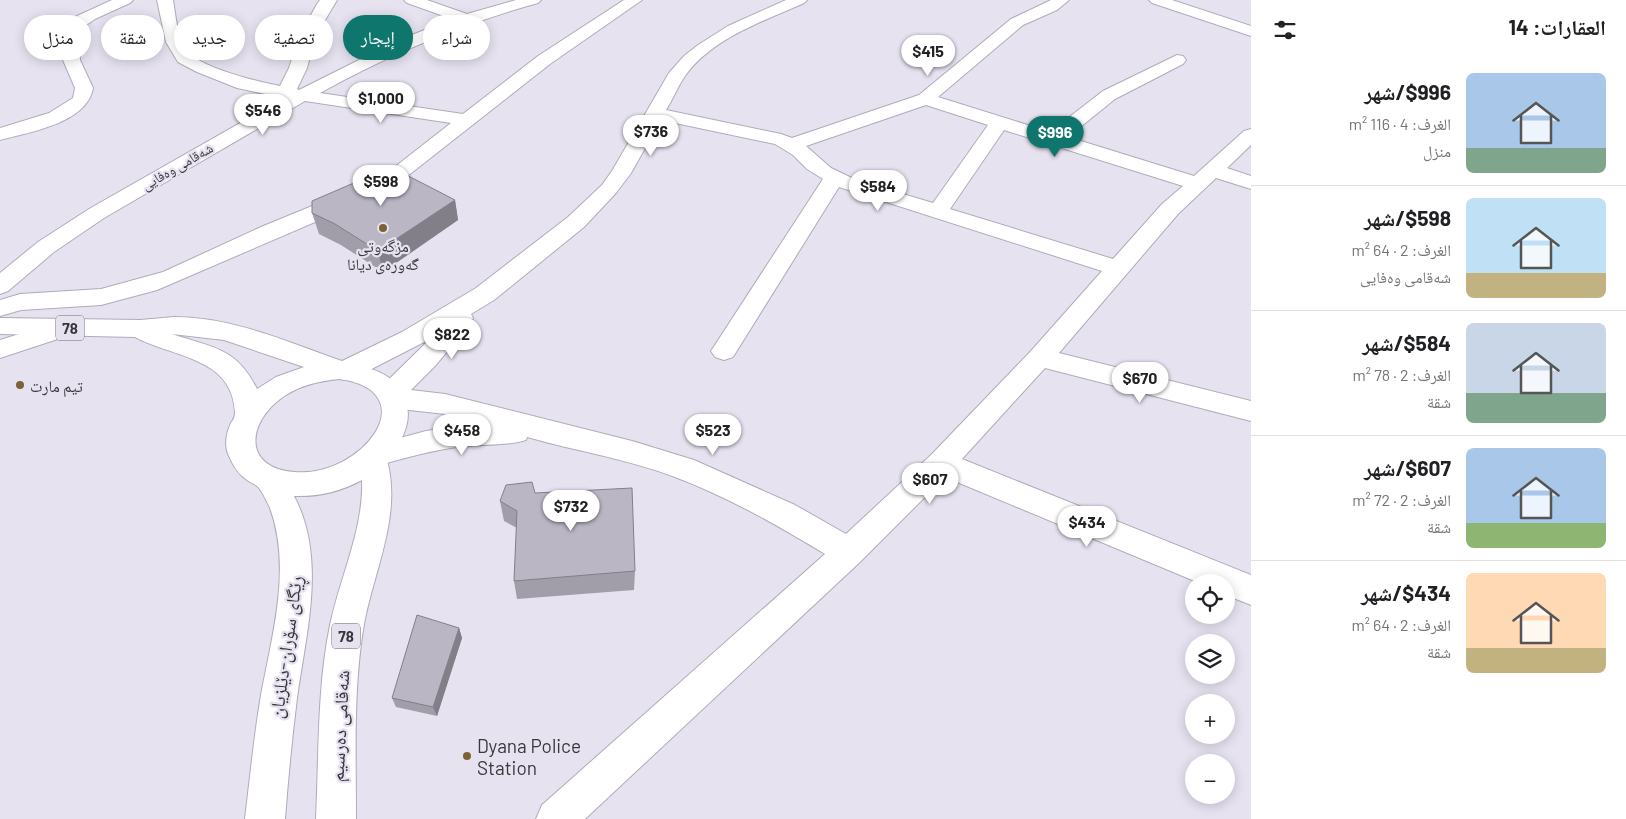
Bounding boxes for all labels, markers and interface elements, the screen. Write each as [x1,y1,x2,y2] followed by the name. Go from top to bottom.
[1509,14,1606,39] text: العقارات: 14
[24,15,91,60] chip: منزل
[101,15,164,60] chip: شقة
[174,15,245,60] chip: جديد
[255,15,333,60] chip: تصفية
[343,15,413,60] chip: إيجار
[423,15,490,60] chip: شراء
[1271,16,1299,44] icon: filters
[898,34,958,77] pin: $415
[912,41,944,60] text: $415
[1364,79,1451,104] text: $996/شهر
[340,82,422,124] pin: $1,000
[358,88,404,107] text: $1,000
[1506,93,1566,153] icon: home
[233,94,293,136] pin: $546
[245,100,281,119] text: $546
[621,114,681,157] pin: $736
[1349,114,1451,133] text: الغرف: 4 · 116 m²
[1025,116,1085,158] pin: $996
[634,121,668,140] text: $736
[1038,122,1072,141] text: $996
[138,139,216,194] street label: شەقامی وەفایی
[1423,141,1451,160] text: منزل
[351,164,411,207] pin: $598
[848,170,908,212] pin: $584
[364,171,398,190] text: $598
[860,176,896,195] text: $584
[1364,205,1451,230] text: $598/شهر
[1506,218,1566,278] icon: home
[377,222,389,234] marker: مزگەوتی گەورەی دیانا
[347,236,419,275] place label: مزگەوتی گەورەی دیانا
[1351,240,1451,259] text: الغرف: 2 · 64 m²
[1360,267,1451,286] text: شەقامی وەفایی
[56,316,84,340] road number: 78
[422,318,482,360] pin: $822
[434,324,470,343] text: $822
[1362,330,1451,355] text: $584/شهر
[1506,343,1566,403] icon: home
[1110,362,1170,404] pin: $670
[1353,365,1451,384] text: الغرف: 2 · 78 m²
[1123,368,1157,387] text: $670
[30,376,83,397] place label: تیم مارت
[14,379,26,391] marker: تیم مارت
[1427,392,1451,411] text: شقة
[432,414,492,456] pin: $458
[683,414,743,456] pin: $523
[444,420,480,439] text: $458
[695,420,731,439] text: $523
[1364,455,1451,480] text: $607/شهر
[900,462,960,505] pin: $607
[1506,468,1566,528] icon: home
[913,469,947,488] text: $607
[541,490,601,532] pin: $732
[1352,490,1451,509] text: الغرف: 2 · 72 m²
[554,496,588,515] text: $732
[1057,506,1117,548] pin: $434
[1068,512,1106,531] text: $434
[1427,517,1451,536] text: شقة
[264,574,310,720] street label: ڕێگای سۆران-دێلزیان
[1185,574,1235,804] map controls
[1185,574,1235,624] button: locate
[1361,580,1451,605] text: $434/شهر
[1506,593,1566,653] icon: home
[1351,615,1451,634] text: الغرف: 2 · 64 m²
[332,624,360,648] road number: 78
[1185,634,1235,684] button: layers
[1427,642,1451,661] text: شقة
[325,670,355,782] street label: شەقامی دەرسیم
[1185,694,1235,744] button: +
[477,734,581,779] place label: Dyana Police Station
[461,750,473,762] marker: Dyana Police Station
[1185,754,1235,804] button: −

